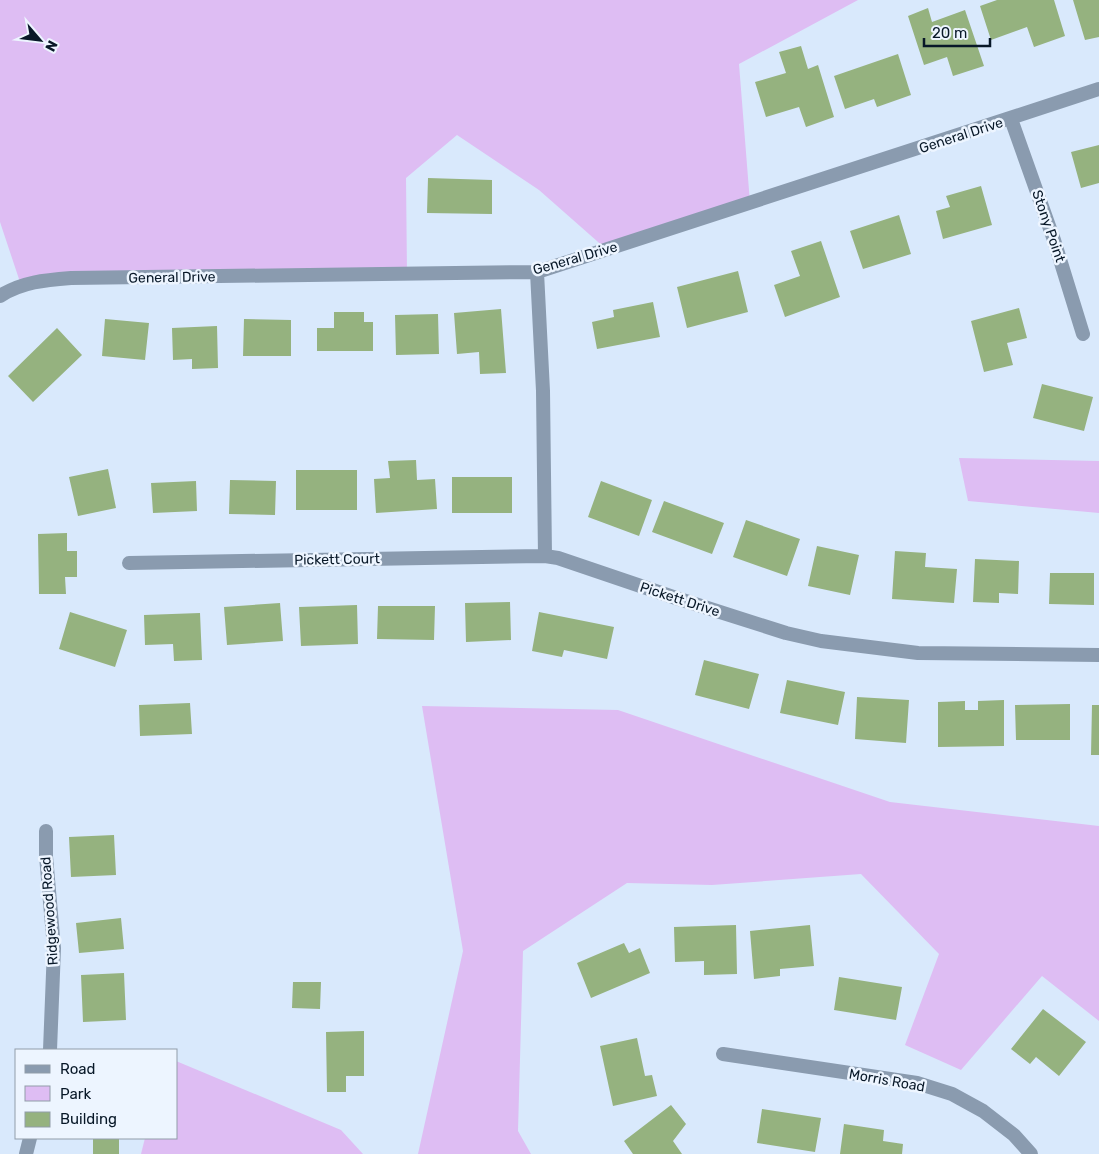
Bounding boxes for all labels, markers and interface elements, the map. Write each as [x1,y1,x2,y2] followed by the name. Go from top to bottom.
[15,15,65,65] north arrow
[924,15,990,47] scale bar
[932,24,967,42] text: 20 m
[41,37,61,54] text: N
[917,114,1005,157] street label: General Drive
[1028,188,1069,265] street label: Stony Point
[531,238,620,279] street label: General Drive
[128,268,216,287] street label: General Drive
[294,550,381,569] street label: Pickett Court
[638,579,722,620] street label: Pickett Drive
[37,856,62,966] street label: Ridgewood Road
[15,1049,178,1139] legend
[60,1060,96,1078] text: Road
[848,1065,926,1096] street label: Morris Road
[60,1085,91,1103] text: Park
[60,1110,117,1128] text: Building

